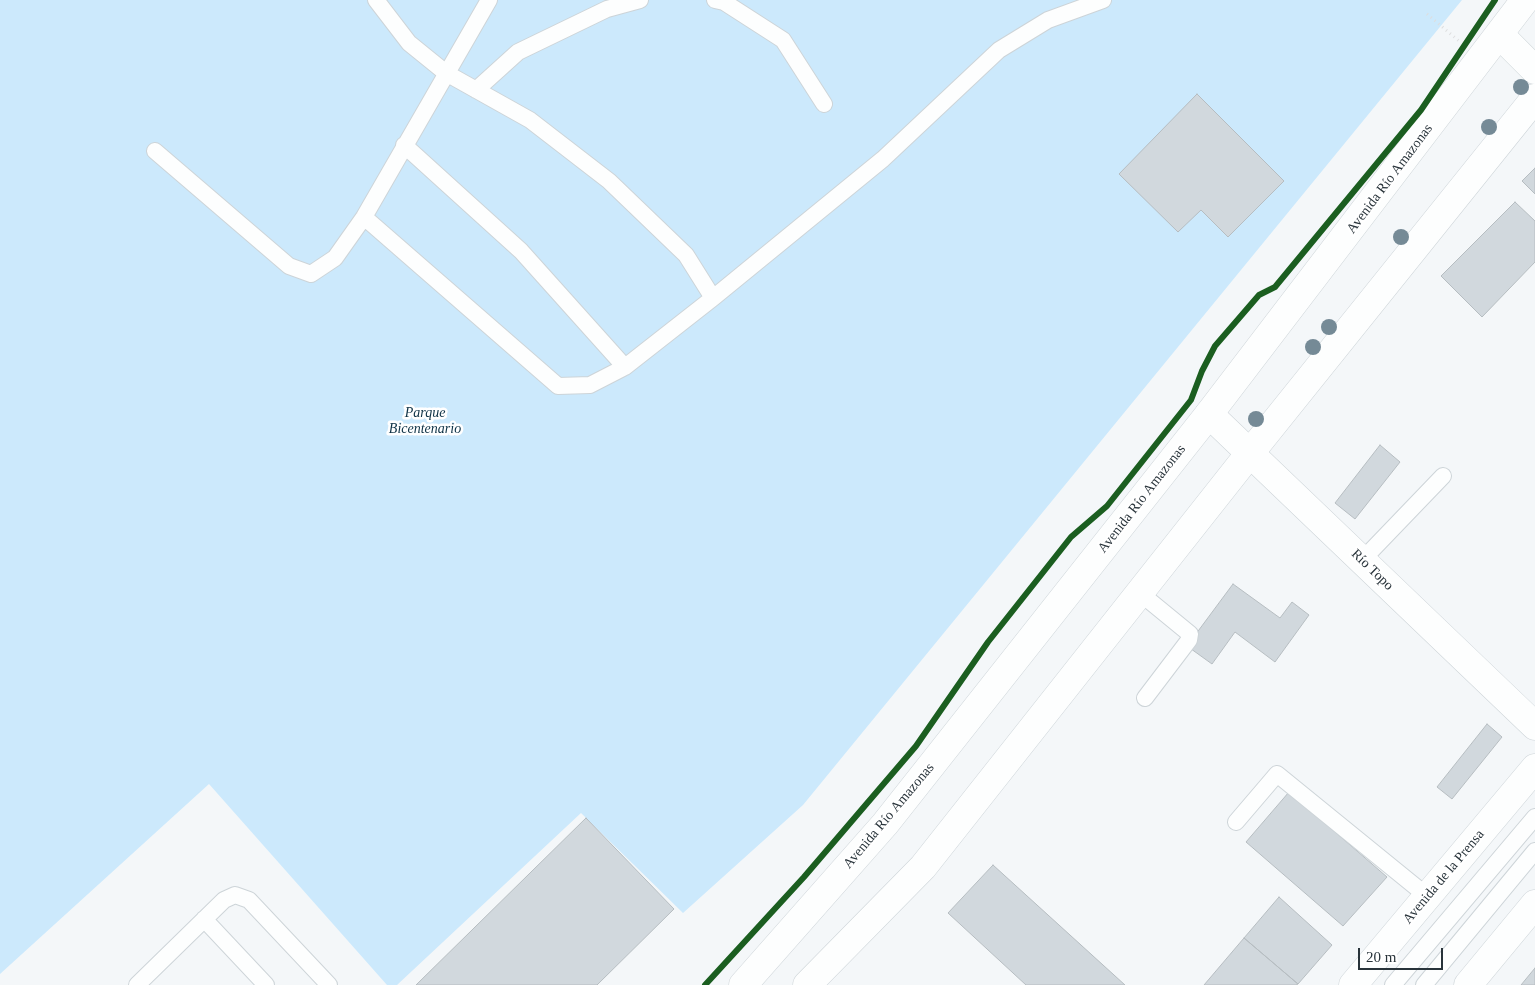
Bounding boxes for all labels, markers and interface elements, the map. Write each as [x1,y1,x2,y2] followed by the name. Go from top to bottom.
[1343,121,1437,237] street label: Avenida Río Amazonas
[389,405,461,438] park label: Parque Bicentenario
[1095,442,1189,556] street label: Avenida Río Amazonas
[1347,546,1397,594] street label: Río Topo
[840,760,938,872] street label: Avenida Río Amazonas
[1400,827,1488,927] street label: Avenida de la Prensa
[1360,938,1445,970] scale bar
[1366,949,1396,965] text: 20 m

